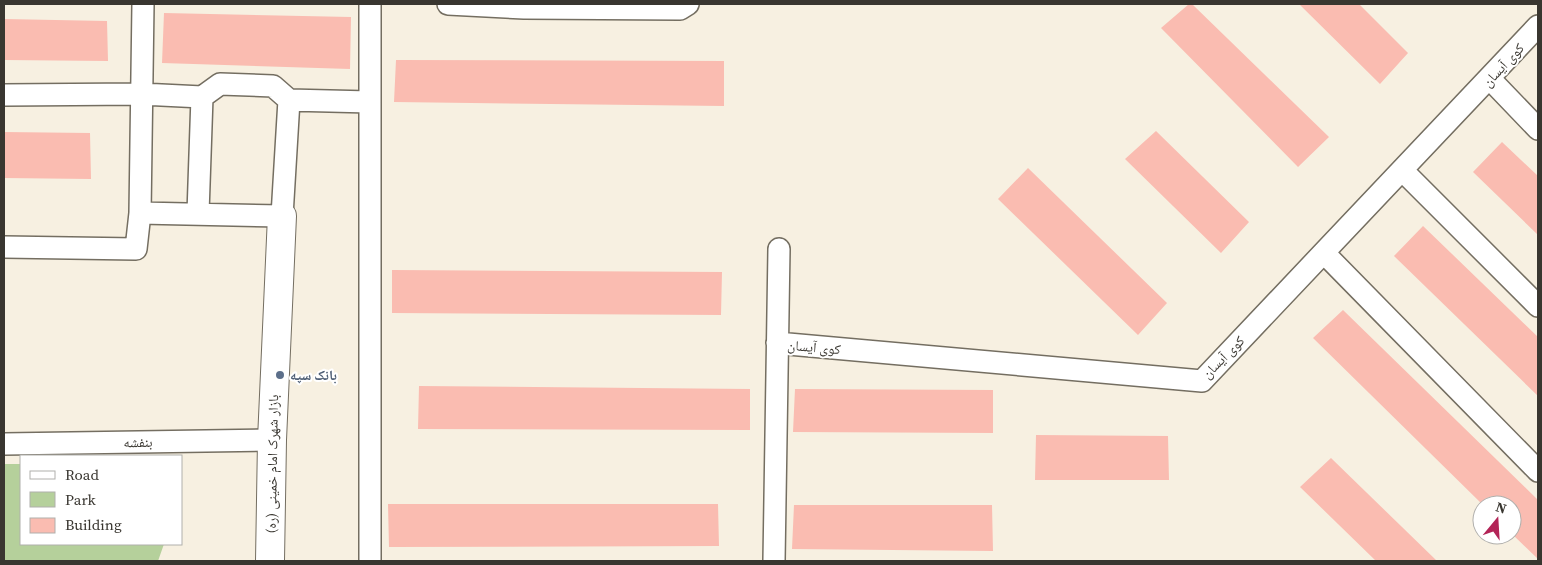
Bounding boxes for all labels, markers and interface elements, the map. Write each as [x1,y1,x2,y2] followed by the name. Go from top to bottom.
[1477,39,1529,91] street label: کوی آیسان
[1197,331,1249,383] street label: کوی آیسان
[787,335,842,359] street label: کوی آیسان
[290,365,337,385] place label: بانک سپه
[274,369,286,381] marker: بانک سپه
[261,394,283,534] street label: بازار شهرک امام خمینی (ره)
[123,432,153,452] street label: بنفشه
[20,455,182,545] legend
[65,464,99,485] text: Road
[65,489,97,510] text: Park
[1472,495,1522,545] north arrow
[1493,497,1509,519] text: N
[65,514,122,535] text: Building

